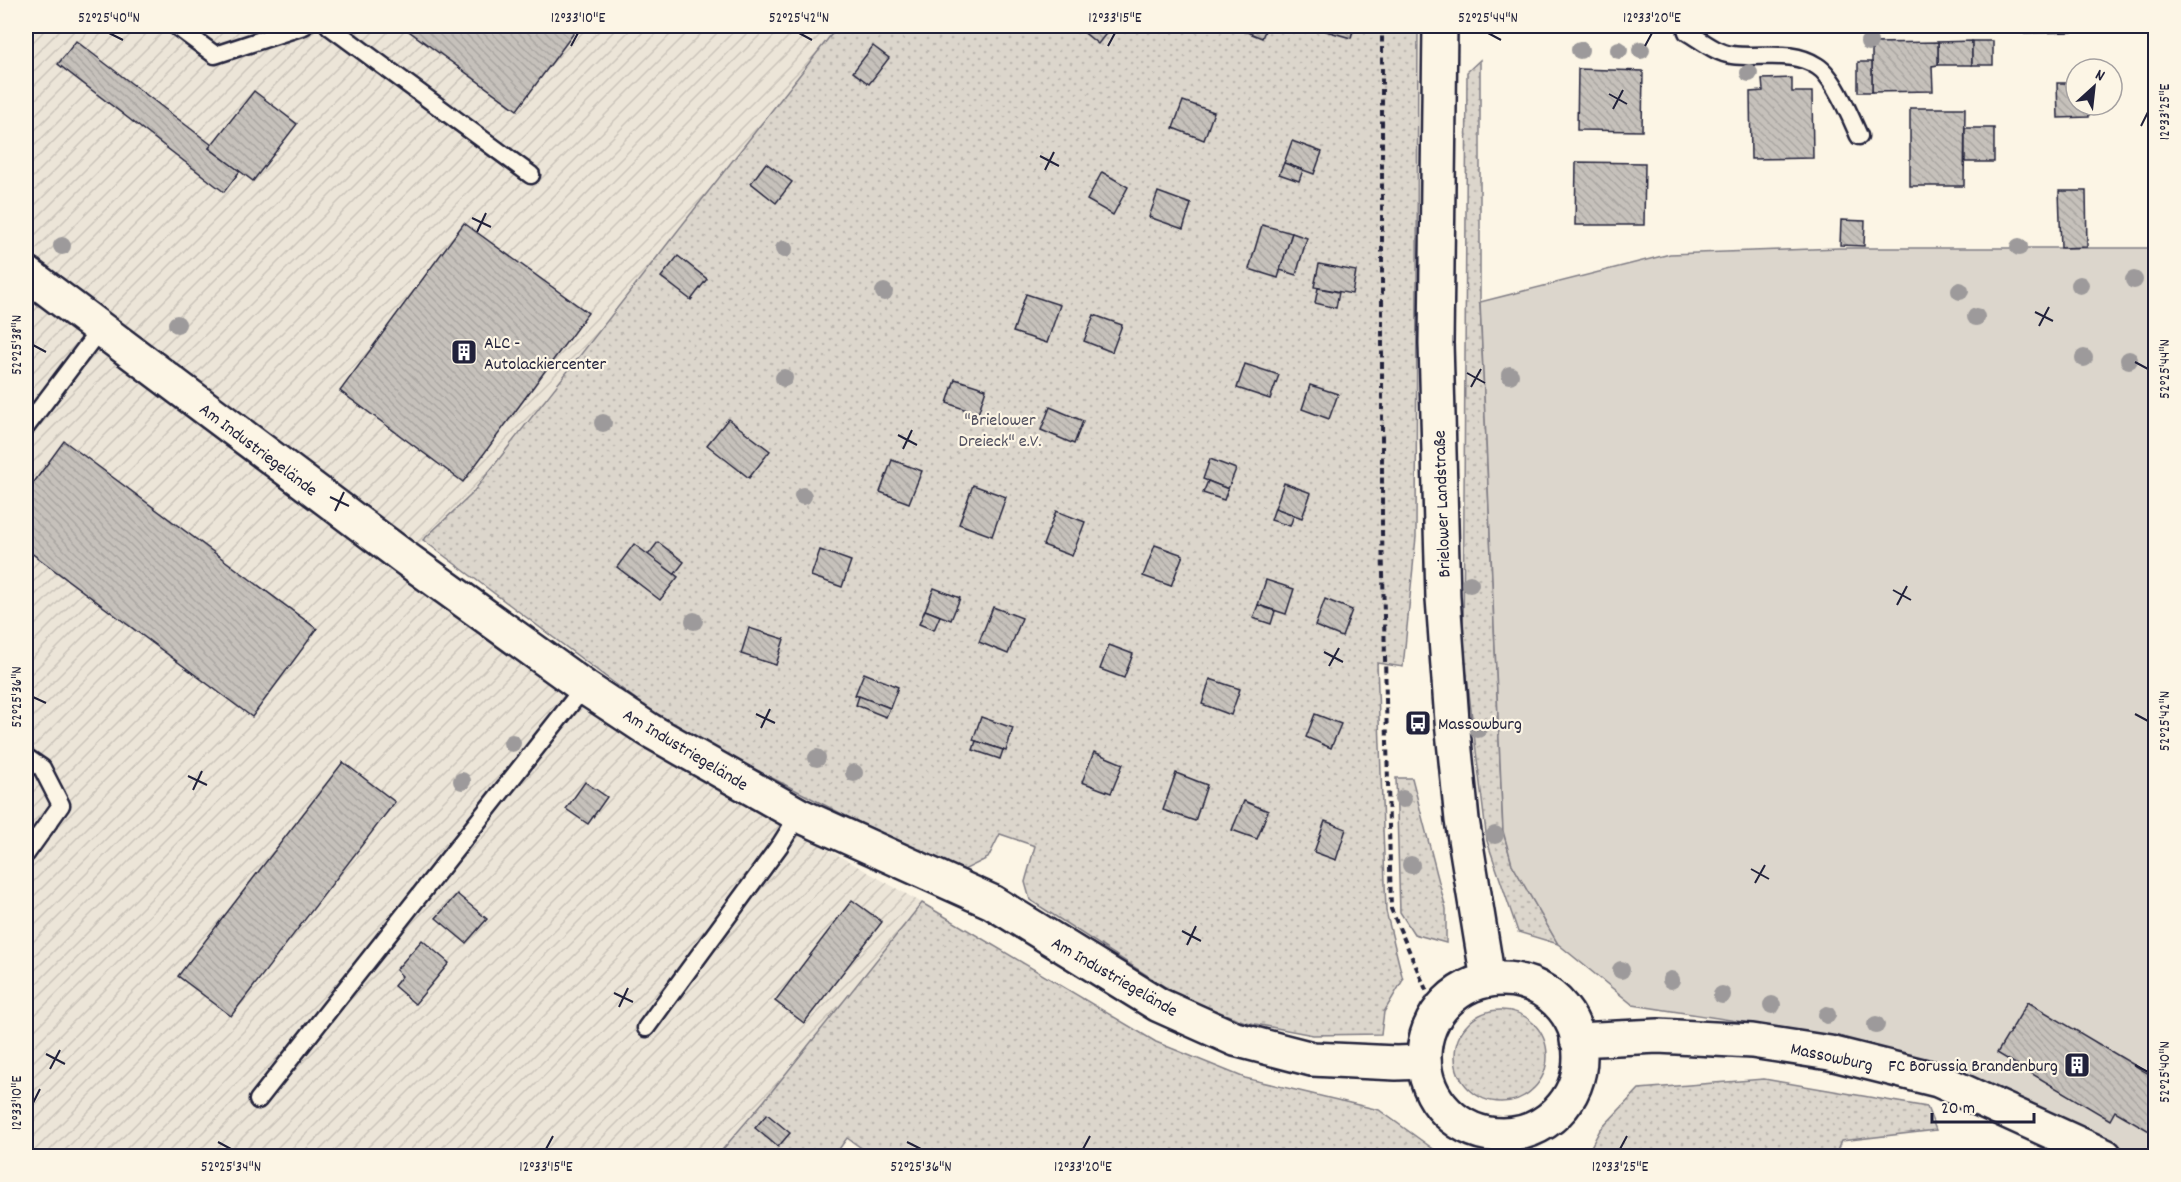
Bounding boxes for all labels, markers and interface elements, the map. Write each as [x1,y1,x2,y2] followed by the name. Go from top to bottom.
[78,8,140,30] text: 52°25'40"N
[551,8,605,30] text: 12°33'10"E
[769,8,829,30] text: 52°25'42"N
[1088,8,1142,30] text: 12°33'15"E
[1458,8,1518,30] text: 52°25'44"N
[1623,8,1681,30] text: 12°33'20"E
[2064,57,2124,117] north arrow
[2091,64,2109,88] text: N
[2155,84,2177,140] text: 12°33'25"E
[7,315,29,375] text: 52°25'38"N
[484,332,607,378] place label: ALC - Autolackiercenter
[449,337,479,367] building icon: ALC - Autolackiercenter
[2155,339,2177,399] text: 52°25'44"N
[193,398,322,504] street label: Am Industriegelände
[959,409,1041,455] park label: "Brielower Dreieck" e.V.
[1428,430,1459,578] street label: Brielower Landstraße
[7,666,29,728] text: 52°25'36"N
[2155,691,2177,751] text: 52°25'42"N
[617,704,752,799] street label: Am Industriegelände
[1403,708,1433,738] bus stop icon: Massowburg
[1438,713,1522,738] place label: Massowburg
[1046,932,1182,1025] street label: Am Industriegelände
[1788,1037,1875,1079] street label: Massowburg
[2155,1041,2177,1103] text: 52°25'40"N
[2062,1050,2092,1080] building icon: FC Borussia Brandenburg
[1888,1055,2058,1080] place label: FC Borussia Brandenburg
[7,1076,29,1130] text: 12°33'10"E
[1932,1086,2034,1124] scale bar
[1941,1097,1975,1122] text: 20 m
[201,1157,261,1179] text: 52°25'34"N
[519,1157,573,1179] text: 12°33'15"E
[890,1157,952,1179] text: 52°25'36"N
[1054,1157,1112,1179] text: 12°33'20"E
[1592,1157,1648,1179] text: 12°33'25"E

